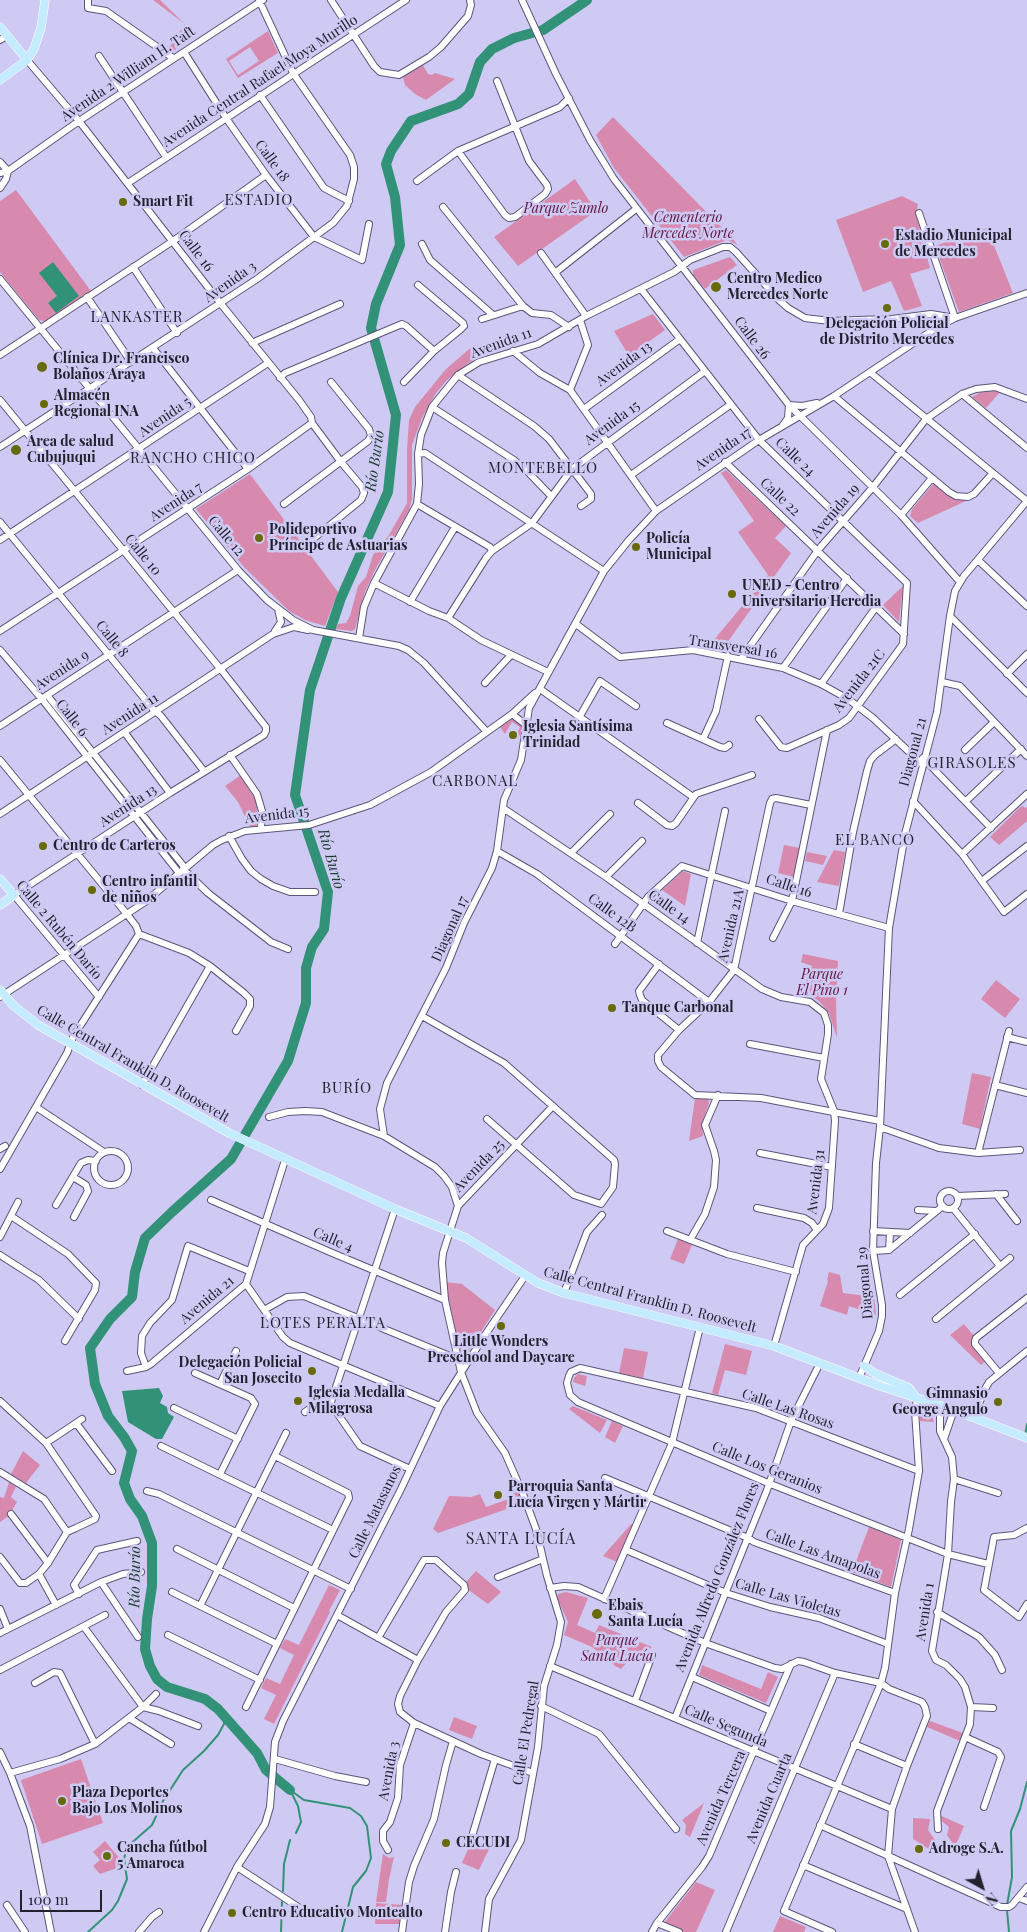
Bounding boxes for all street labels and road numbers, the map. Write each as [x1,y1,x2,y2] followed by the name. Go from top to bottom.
[159,11,361,151] street label: Avenida Central Rafael Moya Murillo
[58,23,198,125] street label: Avenida 2 William H. Taft
[251,137,293,185] street label: Calle 18
[175,227,217,275] street label: Calle 16
[201,258,259,306] street label: Avenida 3
[731,313,773,363] street label: Calle 26
[468,324,534,362] street label: Avenida 11
[593,338,655,390] street label: Avenida 13
[136,393,194,441] street label: Avenida 5
[581,397,643,449] street label: Avenida 15
[692,424,754,474] street label: Avenida 17
[772,434,818,480] street label: Calle 24
[757,474,803,520] street label: Calle 22
[147,479,205,525] street label: Avenida 7
[807,481,863,541] street label: Avenida 19
[204,513,248,559] street label: Calle 12
[121,531,165,579] street label: Calle 10
[92,617,132,661] street label: Calle 8
[687,632,779,662] street label: Transversal 16
[32,646,92,694] street label: Avenida 9
[829,646,889,716] street label: Avenida 21C
[99,690,161,738] street label: Avenida 11
[52,696,92,740] street label: Calle 6
[896,716,930,788] street label: Diagonal 21
[96,781,160,831] street label: Avenida 13
[244,803,310,827] street label: Avenida 15
[764,871,814,901] street label: Calle 16
[13,877,105,983] street label: Calle 2 Rubén Darío
[645,886,693,928] street label: Calle 14
[714,888,748,964] street label: Avenida 21A
[585,890,639,936] street label: Calle 12B
[428,894,472,964] street label: Diagonal 17
[34,1002,232,1126] street label: Calle Central Franklin D. Roosevelt
[450,1136,508,1196] street label: Avenida 25
[804,1149,828,1215] street label: Avenida 31
[310,1224,356,1256] street label: Calle 4
[853,1246,877,1320] street label: Diagonal 29
[542,1263,758,1337] street label: Calle Central Franklin D. Roosevelt
[176,1272,238,1328] street label: Avenida 21
[740,1385,836,1433] street label: Calle Las Rosas
[710,1438,824,1498] street label: Calle Los Geranios
[345,1463,405,1561] street label: Calle Matasanos
[671,1480,763,1674] street label: Avenida Alfredo González Flores
[763,1525,883,1583] street label: Calle Las Amapolas
[733,1575,843,1621] street label: Calle Las Violetas
[912,1582,938,1642] street label: Avenida 1
[509,1680,543,1786] street label: Calle El Pedregal
[682,1701,770,1751] street label: Calle Segunda
[375,1740,403,1802] street label: Avenida 3
[693,1748,749,1848] street label: Avenida Tercera
[742,1750,796,1846] street label: Avenida Cuarta

